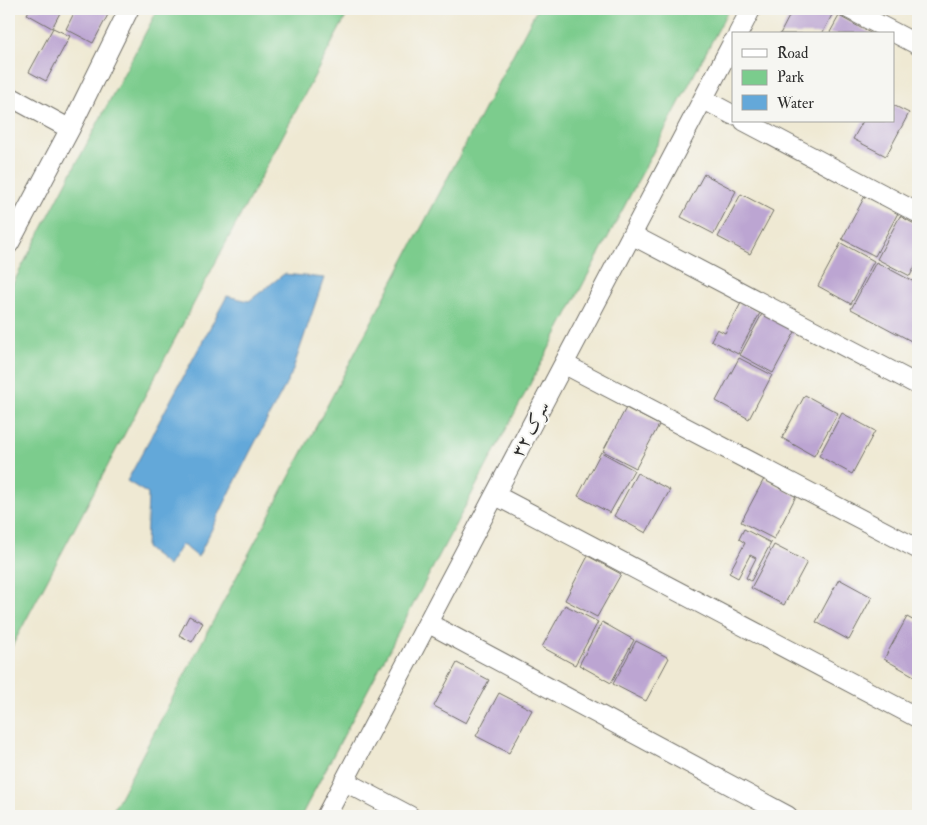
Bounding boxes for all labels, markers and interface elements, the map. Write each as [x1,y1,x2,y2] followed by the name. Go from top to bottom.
[732,32,894,122] legend
[777,44,809,63] text: Road
[777,68,804,87] text: Park
[776,94,814,113] text: Water
[506,397,555,461] street label: سرک ۳۲

